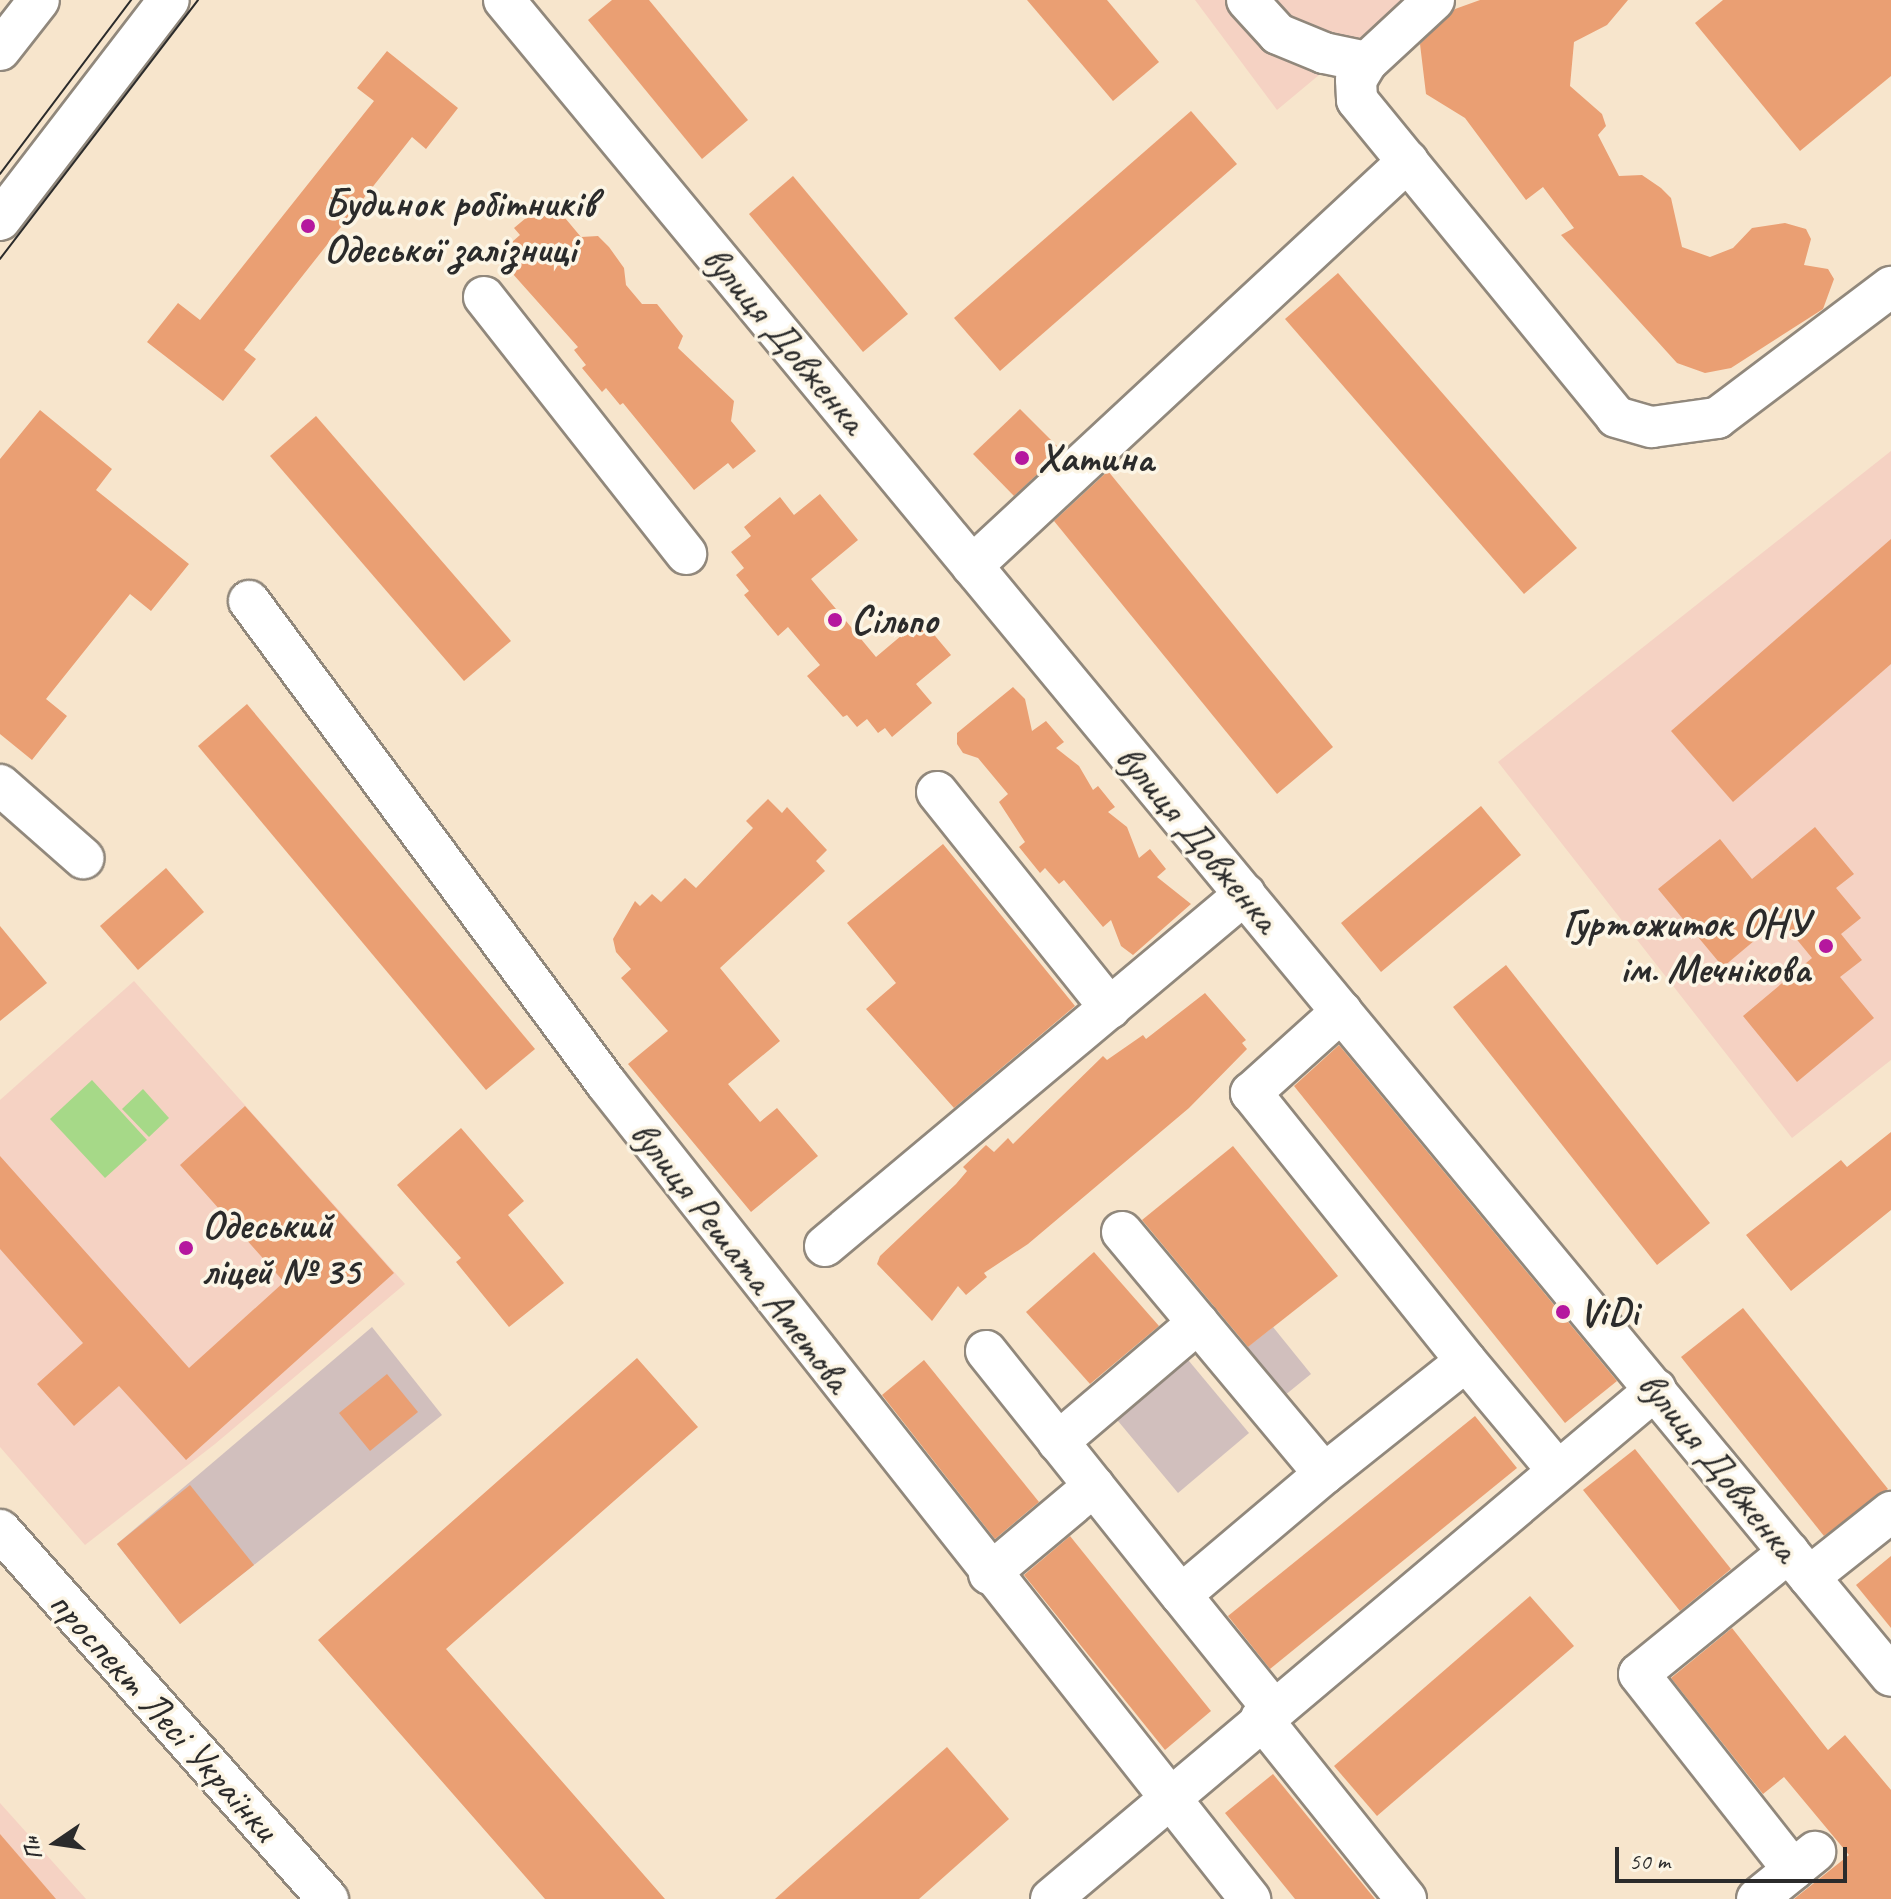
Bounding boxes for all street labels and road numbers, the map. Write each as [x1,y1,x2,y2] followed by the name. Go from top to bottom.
[692,235,878,443] street label: вулиця Довженка
[1105,734,1291,942] street label: вулиця Довженка
[619,1109,863,1403] street label: вулиця Решата Аметова
[1628,1361,1810,1571] street label: вулиця Довженка
[39,1580,289,1850] street label: проспект Лесі Українки

